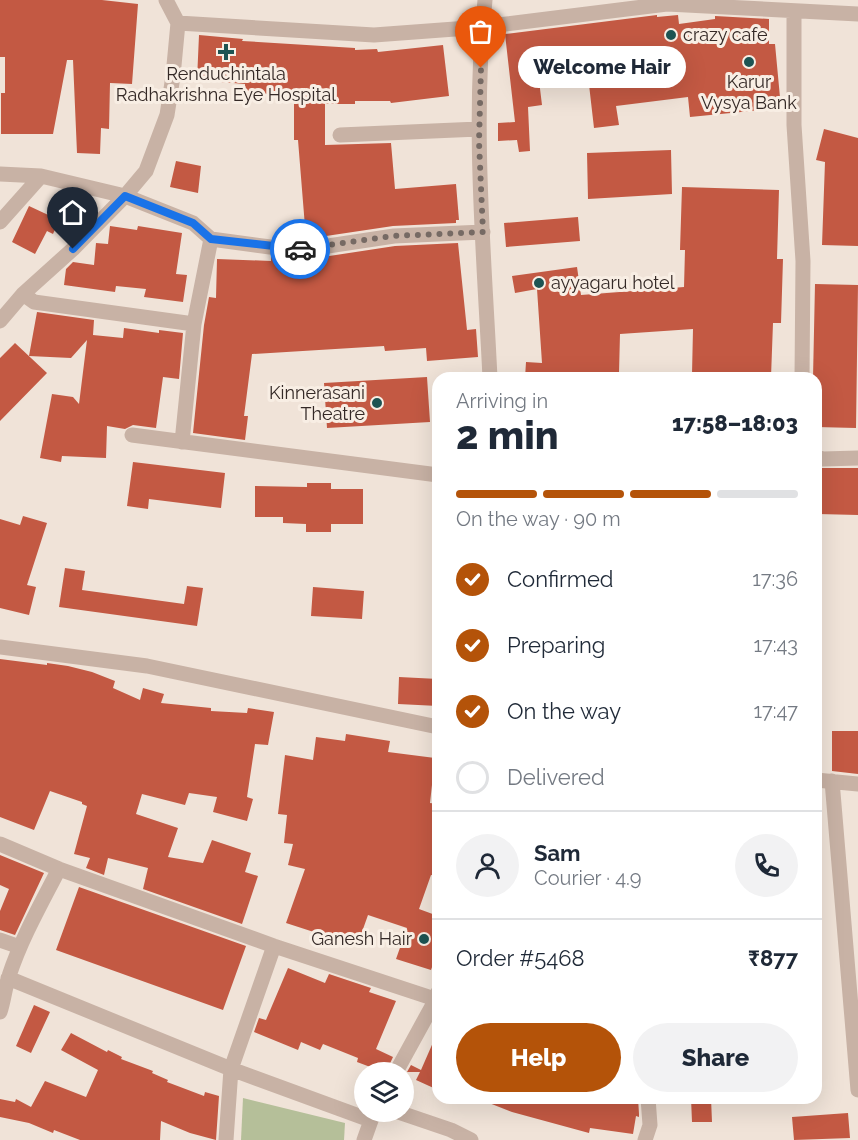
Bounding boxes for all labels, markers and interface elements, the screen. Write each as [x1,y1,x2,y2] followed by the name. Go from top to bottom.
[455,6,506,68] pin
[464,15,497,48] icon: bag
[683,24,768,45] place label: crazy cafe
[664,28,678,42] marker: crazy cafe
[217,43,235,61] marker: Renduchintala Radhakrishna Eye Hospital
[517,47,685,89] callout: Welcome Hair
[533,55,671,79] text: Welcome Hair
[742,55,756,69] marker: Karur Vysya Bank
[116,63,336,105] place label: Renduchintala Radhakrishna Eye Hospital
[701,71,797,113] place label: Karur Vysya Bank
[47,187,98,249] pin
[56,196,89,229] icon: home
[270,219,330,279] courier
[284,233,317,266] icon: car
[551,272,675,293] place label: ayyagaru hotel
[532,276,546,290] marker: ayyagaru hotel
[269,382,365,424] place label: Kinnerasani Theatre
[456,389,548,413] text: Arriving in
[370,396,384,410] marker: Kinnerasani Theatre
[672,410,798,436] text: 17:58–18:03
[456,412,559,458] text: 2 min
[456,507,621,531] text: On the way · 90 m
[456,563,489,596] icon: check
[507,566,614,592] text: Confirmed
[752,567,798,591] text: 17:36
[456,629,489,662] icon: check
[507,632,605,658] text: Preparing
[753,633,798,657] text: 17:43
[456,695,489,728] icon: check
[507,698,621,724] text: On the way
[754,699,798,723] text: 17:47
[507,764,605,790] text: Delivered
[456,834,519,897] button: person
[735,834,798,897] button: phone
[534,840,581,866] text: Sam
[534,866,642,890] text: Courier · 4.9
[311,928,413,949] place label: Ganesh Hair
[417,932,431,946] marker: Ganesh Hair
[456,945,585,971] text: Order #5468
[748,945,798,971] text: ₹877
[456,1023,621,1092] button: Help
[633,1023,798,1092] button: Share
[354,1062,414,1122] map controls
[354,1062,414,1122] button: layers

